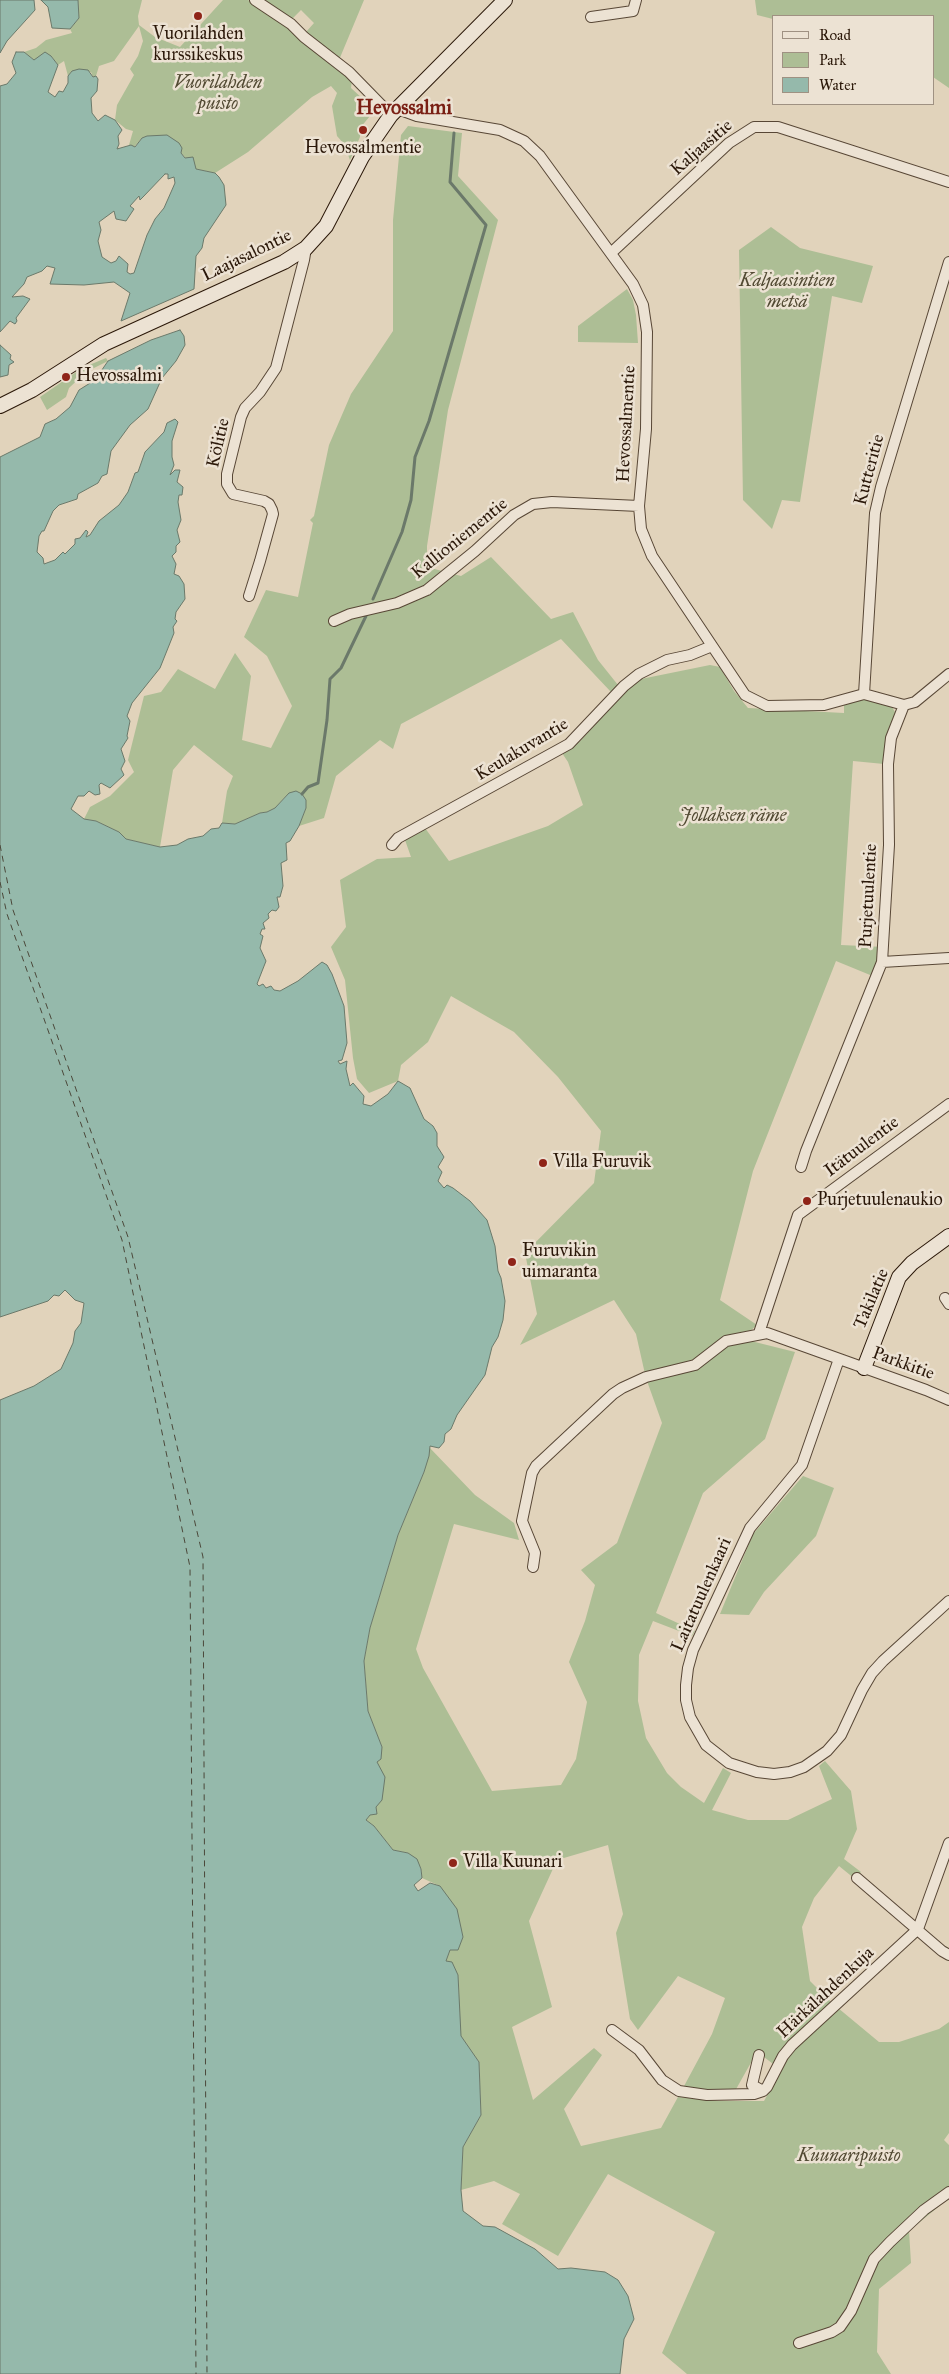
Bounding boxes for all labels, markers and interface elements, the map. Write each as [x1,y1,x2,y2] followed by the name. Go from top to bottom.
[192,10,204,22] marker: Vuorilahden kurssikeskus
[772,15,934,105] legend
[152,24,244,66] place label: Vuorilahden kurssikeskus
[819,26,851,44] text: Road
[819,51,846,69] text: Park
[174,73,262,116] park label: Vuorilahden puisto
[819,76,856,94] text: Water
[356,97,452,121] district label: Hevossalmi
[667,115,737,181] street label: Kaljaasitie
[357,124,369,136] marker: Hevossalmentie
[304,138,422,160] place label: Hevossalmentie
[199,225,295,287] street label: Laajasalontie
[739,271,835,314] park label: Kaljaasintien metsä
[613,365,641,483] street label: Hevossalmentie
[76,366,162,388] place label: Hevossalmi
[60,371,72,383] marker: Hevossalmi
[203,416,235,470] street label: Kölitie
[850,432,890,508] street label: Kutteritie
[408,494,512,584] street label: Kallioniementie
[472,714,572,786] street label: Keulakuvantie
[680,806,786,828] park label: Jollaksen räme
[855,843,883,949] street label: Purjetuulentie
[821,1112,903,1182] street label: Itätuulentie
[553,1152,651,1174] place label: Villa Furuvik
[537,1157,549,1169] marker: Villa Furuvik
[817,1190,943,1212] place label: Purjetuulenaukio
[801,1195,813,1207] marker: Purjetuulenaukio
[522,1241,597,1284] place label: Furuvikin uimaranta
[506,1256,518,1268] marker: Furuvikin uimaranta
[850,1266,894,1332] street label: Takilatie
[869,1343,937,1385] street label: Parkkitie
[667,1535,737,1655] street label: Laitatuulenkaari
[463,1852,562,1874] place label: Villa Kuunari
[447,1857,459,1869] marker: Villa Kuunari
[773,1943,879,2043] street label: Härkälahdenkuja
[797,2146,901,2168] park label: Kuunaripuisto

